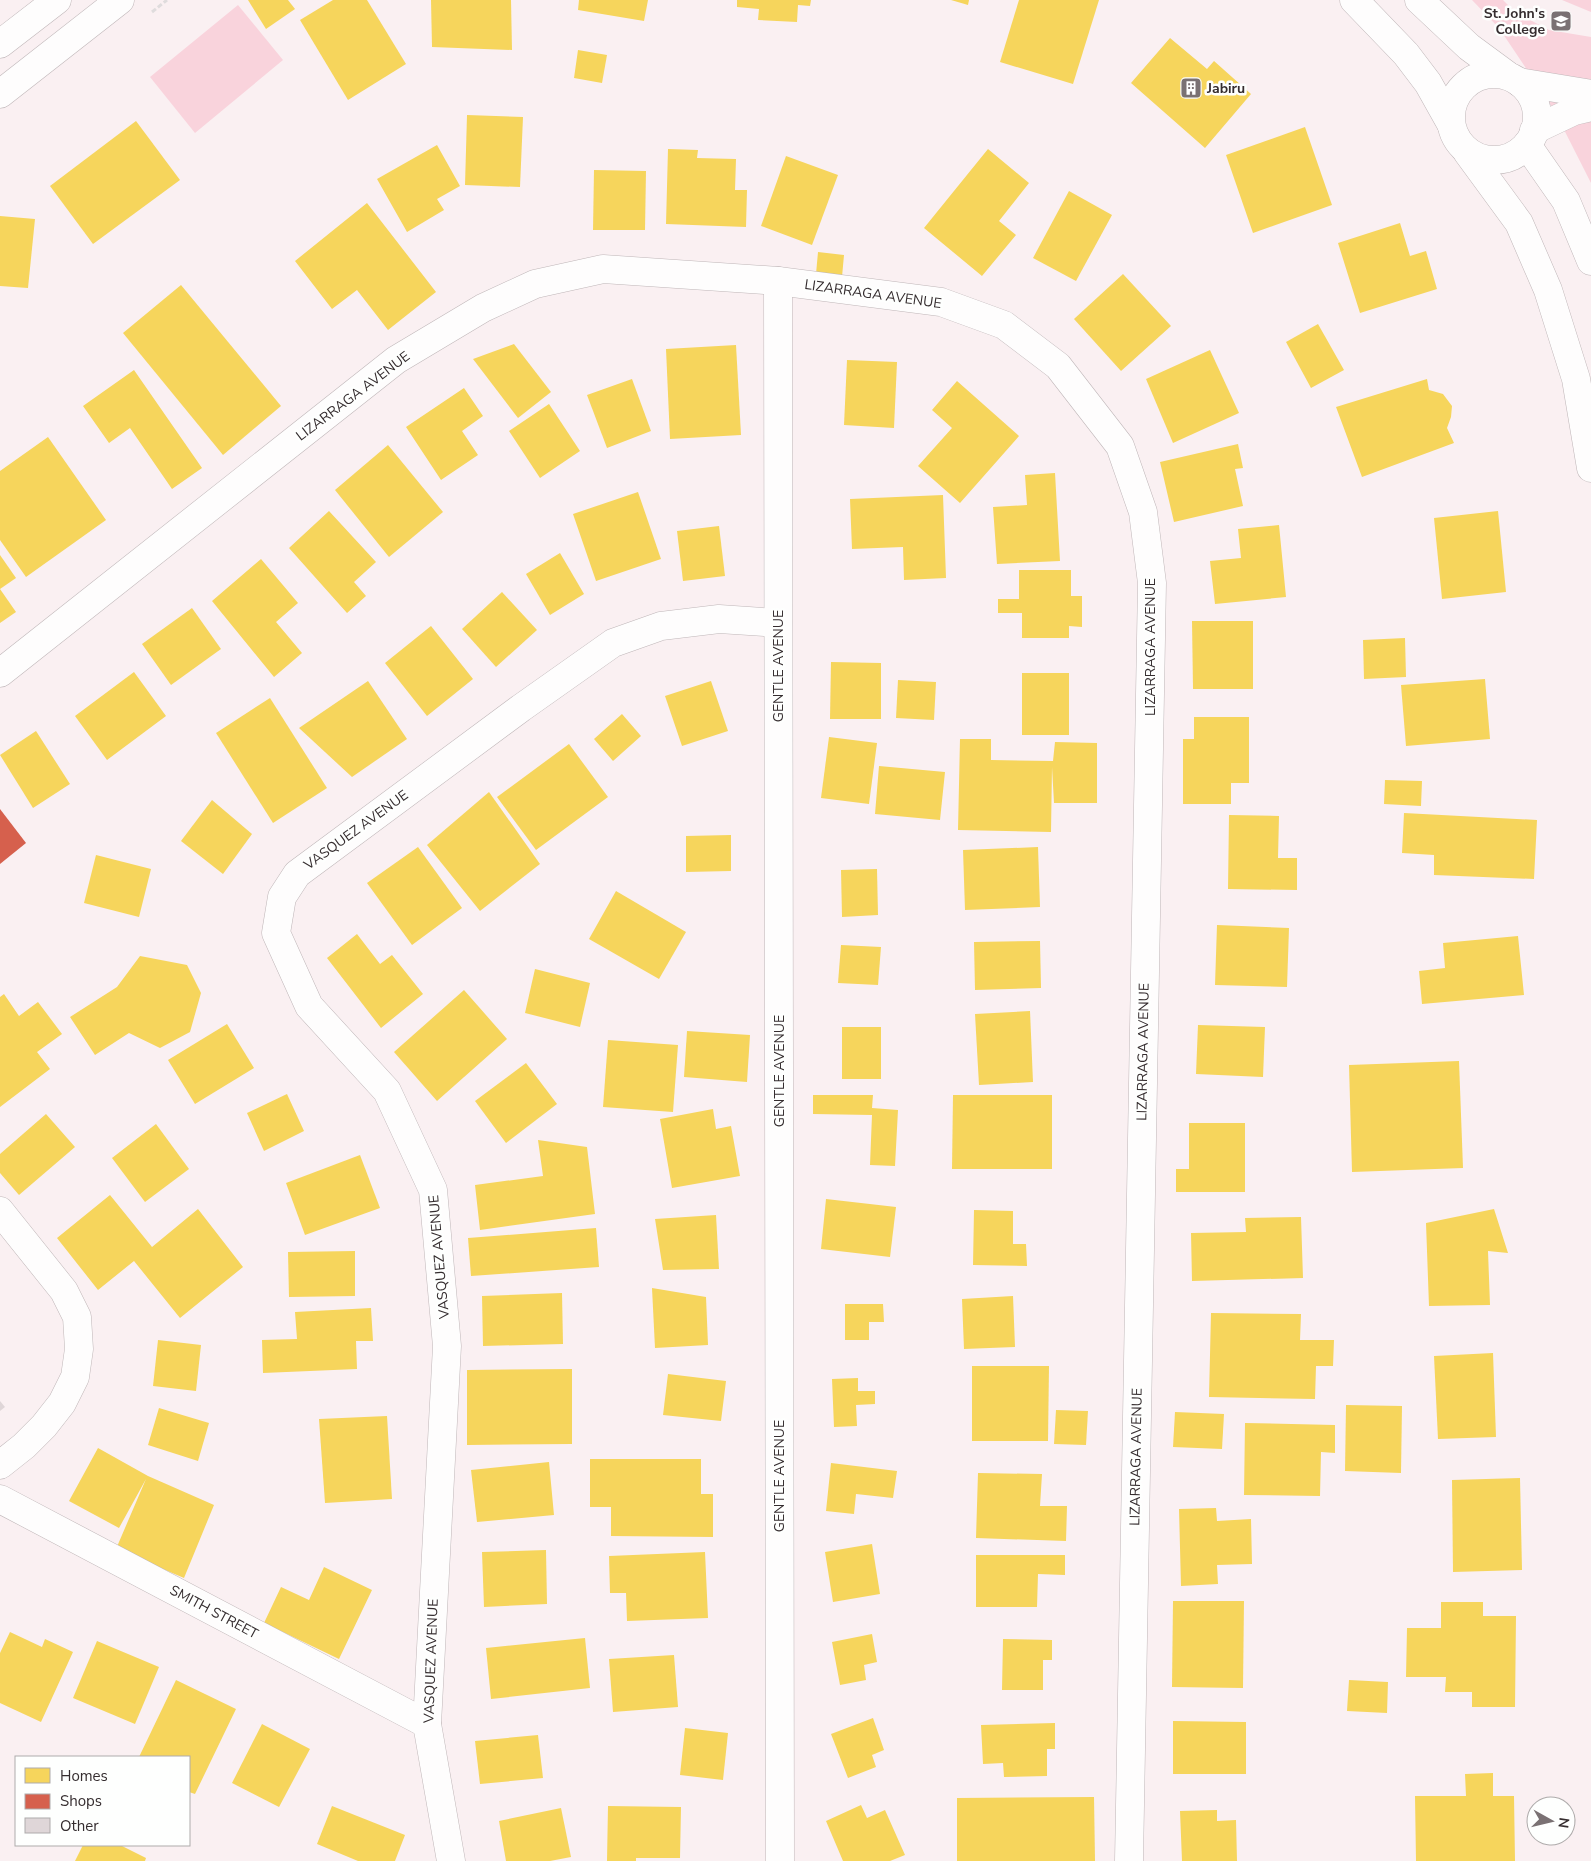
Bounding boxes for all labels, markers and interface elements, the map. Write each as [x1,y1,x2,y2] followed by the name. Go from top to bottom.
[1484,4,1545,39] place label: St. John's College
[1549,9,1573,33] school or university icon: St. John's College
[1179,76,1203,100] building icon: Jabiru
[1206,79,1245,98] place label: Jabiru
[803,275,943,313] street label: LIZARRAGA AVENUE
[292,347,414,445] street label: LIZARRAGA AVENUE
[1141,578,1160,716] street label: LIZARRAGA AVENUE
[769,610,788,722] street label: GENTLE AVENUE
[299,786,412,875] street label: VASQUEZ AVENUE
[1132,983,1154,1121] street label: LIZARRAGA AVENUE
[770,1015,789,1127] street label: GENTLE AVENUE
[424,1194,454,1321] street label: VASQUEZ AVENUE
[1125,1388,1147,1526] street label: LIZARRAGA AVENUE
[770,1420,789,1532] street label: GENTLE AVENUE
[166,1581,262,1644] street label: SMITH STREET
[419,1598,443,1725] street label: VASQUEZ AVENUE
[15,1756,190,1846] legend
[60,1766,108,1786] text: Homes
[60,1791,102,1811] text: Shops
[1526,1796,1576,1846] north arrow
[60,1816,99,1836] text: Other
[1553,1816,1574,1829] text: N

